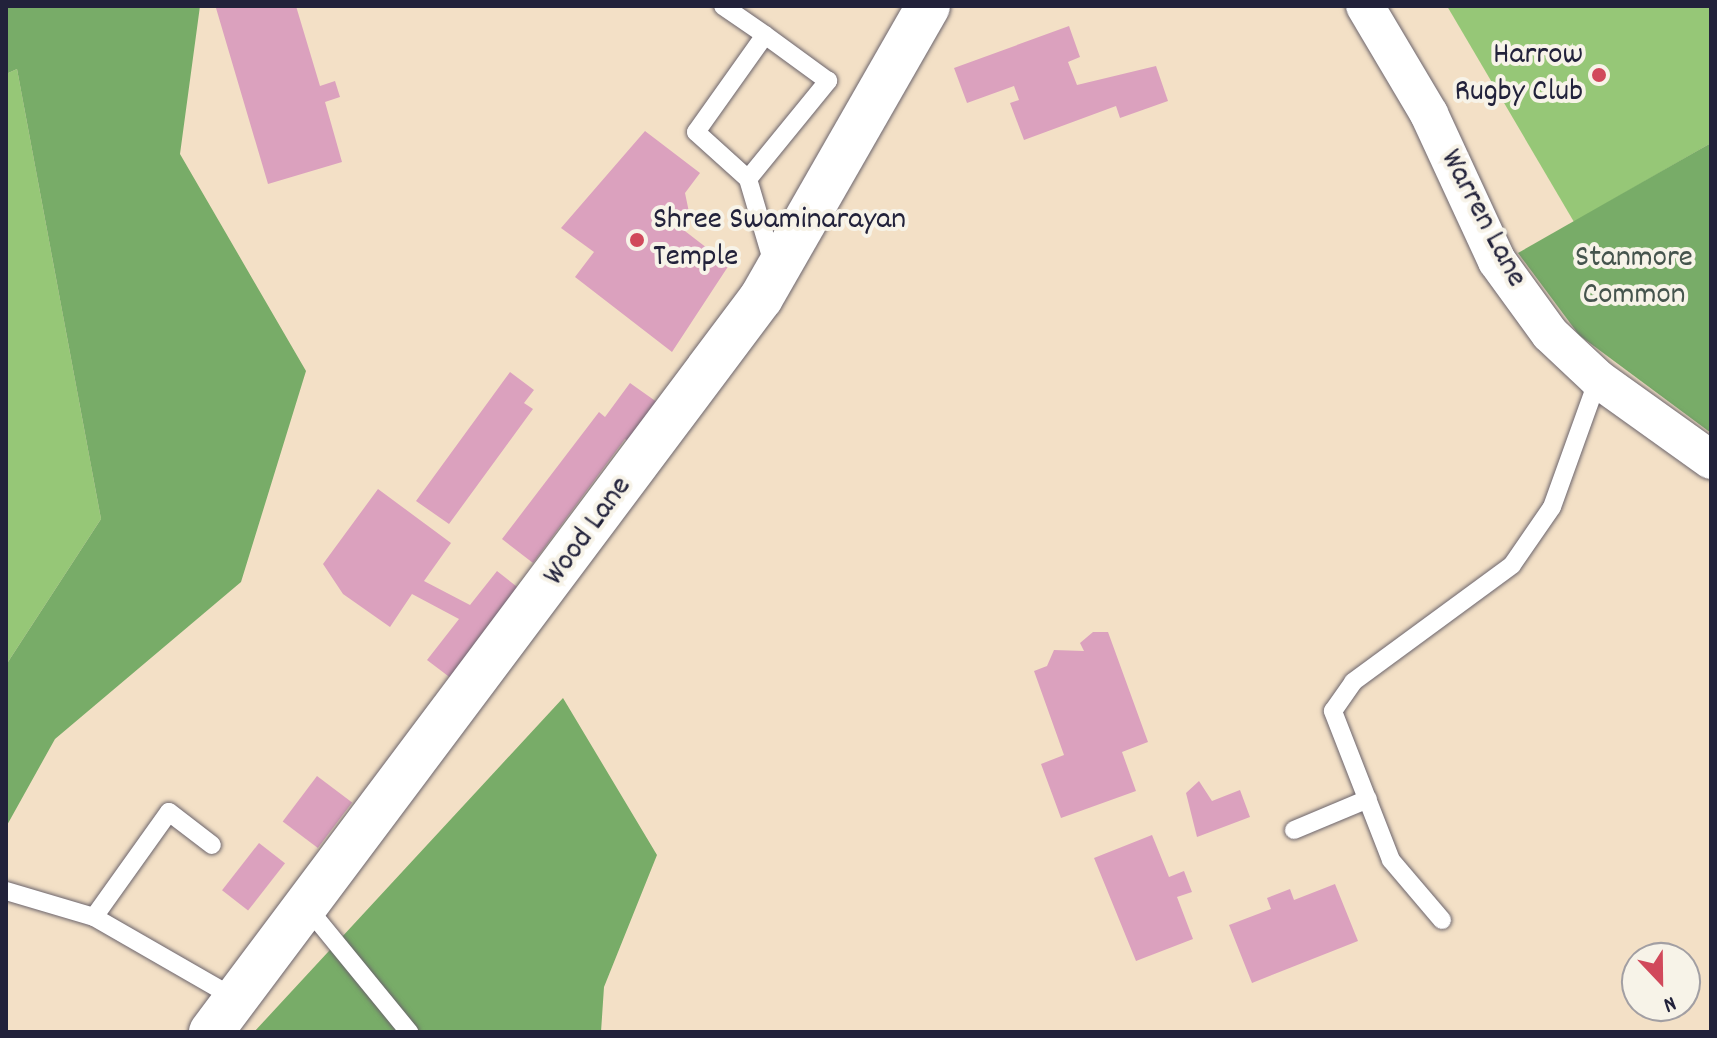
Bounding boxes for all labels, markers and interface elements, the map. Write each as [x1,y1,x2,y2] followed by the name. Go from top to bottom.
[1454,38,1583,113] place label: Harrow Rugby Club
[1590,66,1608,84] marker: Harrow Rugby Club
[1430,144,1534,294] street label: Warren Lane
[653,203,906,278] place label: Shree Swaminarayan Temple
[628,231,646,249] marker: Shree Swaminarayan Temple
[1575,241,1693,316] park label: Stanmore Common
[536,470,642,594] street label: Wood Lane
[1621,942,1701,1022] north arrow
[1659,986,1680,1019] text: N

